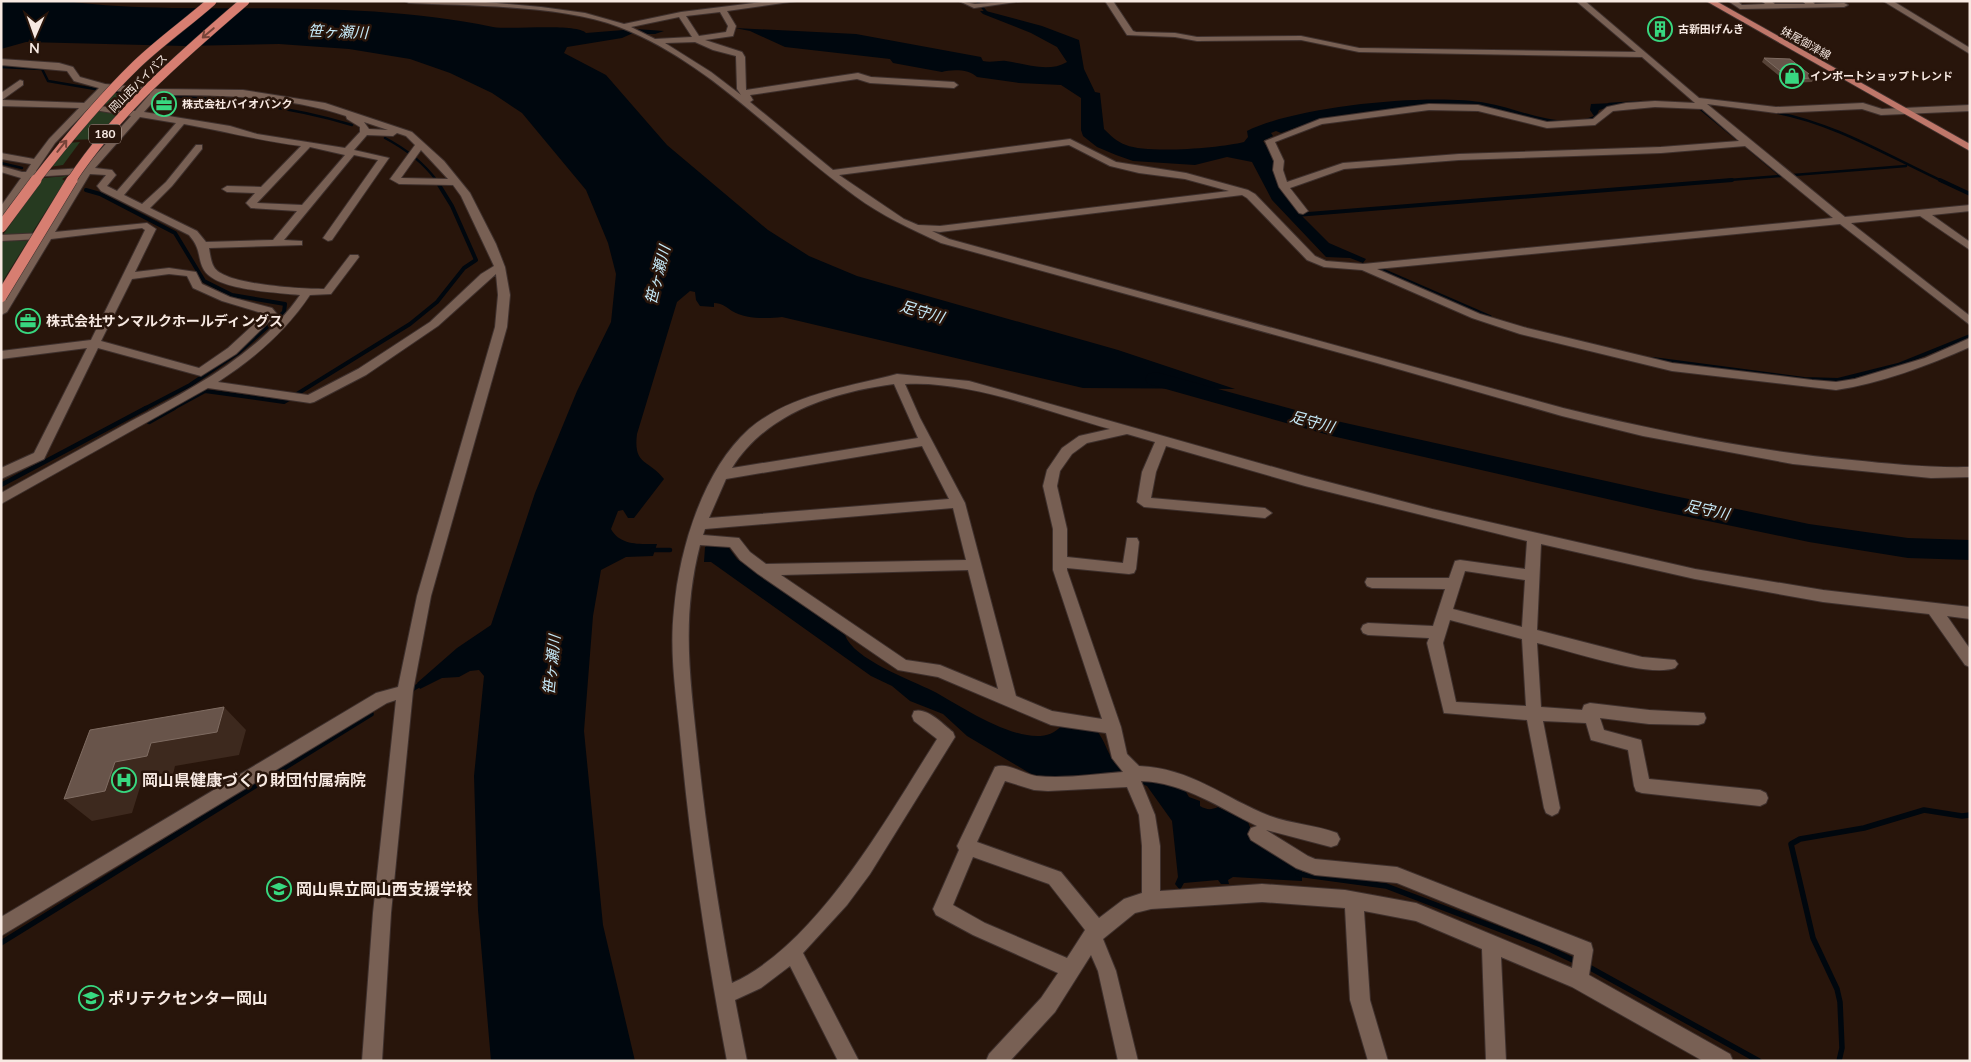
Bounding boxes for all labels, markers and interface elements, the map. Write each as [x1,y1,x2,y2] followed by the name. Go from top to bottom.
[10,10,60,60] north arrow
[1647,16,1673,42] building icon: 古新田げんき
[308,21,370,41] water label: 笹ヶ瀬川
[1678,22,1744,35] place label: 古新田げんき
[1779,24,1833,62] street label: 妹尾御津線
[202,27,215,38] one-way arrow
[29,40,40,57] text: N
[106,51,169,114] street label: 岡山西バイパス
[1779,63,1805,89] shop icon: インポートショップトレンド
[1810,69,1953,82] place label: インポートショップトレンド
[151,91,177,117] office icon: 株式会社バイオバンク
[182,97,293,110] place label: 株式会社バイオバンク
[89,125,121,144] road number: 180
[56,140,67,153] one-way arrow
[641,242,674,306] water label: 笹ヶ瀬川
[898,296,948,326] water label: 足守川
[15,308,41,334] office icon: 株式会社サンマルクホールディングス
[46,312,283,329] place label: 株式会社サンマルクホールディングス
[1288,407,1338,436] water label: 足守川
[1683,496,1733,523] water label: 足守川
[539,632,563,696] water label: 笹ヶ瀬川
[111,767,137,793] hospital icon: 岡山県健康づくり財団付属病院
[142,770,366,789] place label: 岡山県健康づくり財団付属病院
[266,876,292,902] school or university icon: 岡山県立岡山西支援学校
[296,879,472,898] place label: 岡山県立岡山西支援学校
[78,985,104,1011] school or university icon: ポリテクセンター岡山
[108,988,268,1007] place label: ポリテクセンター岡山

